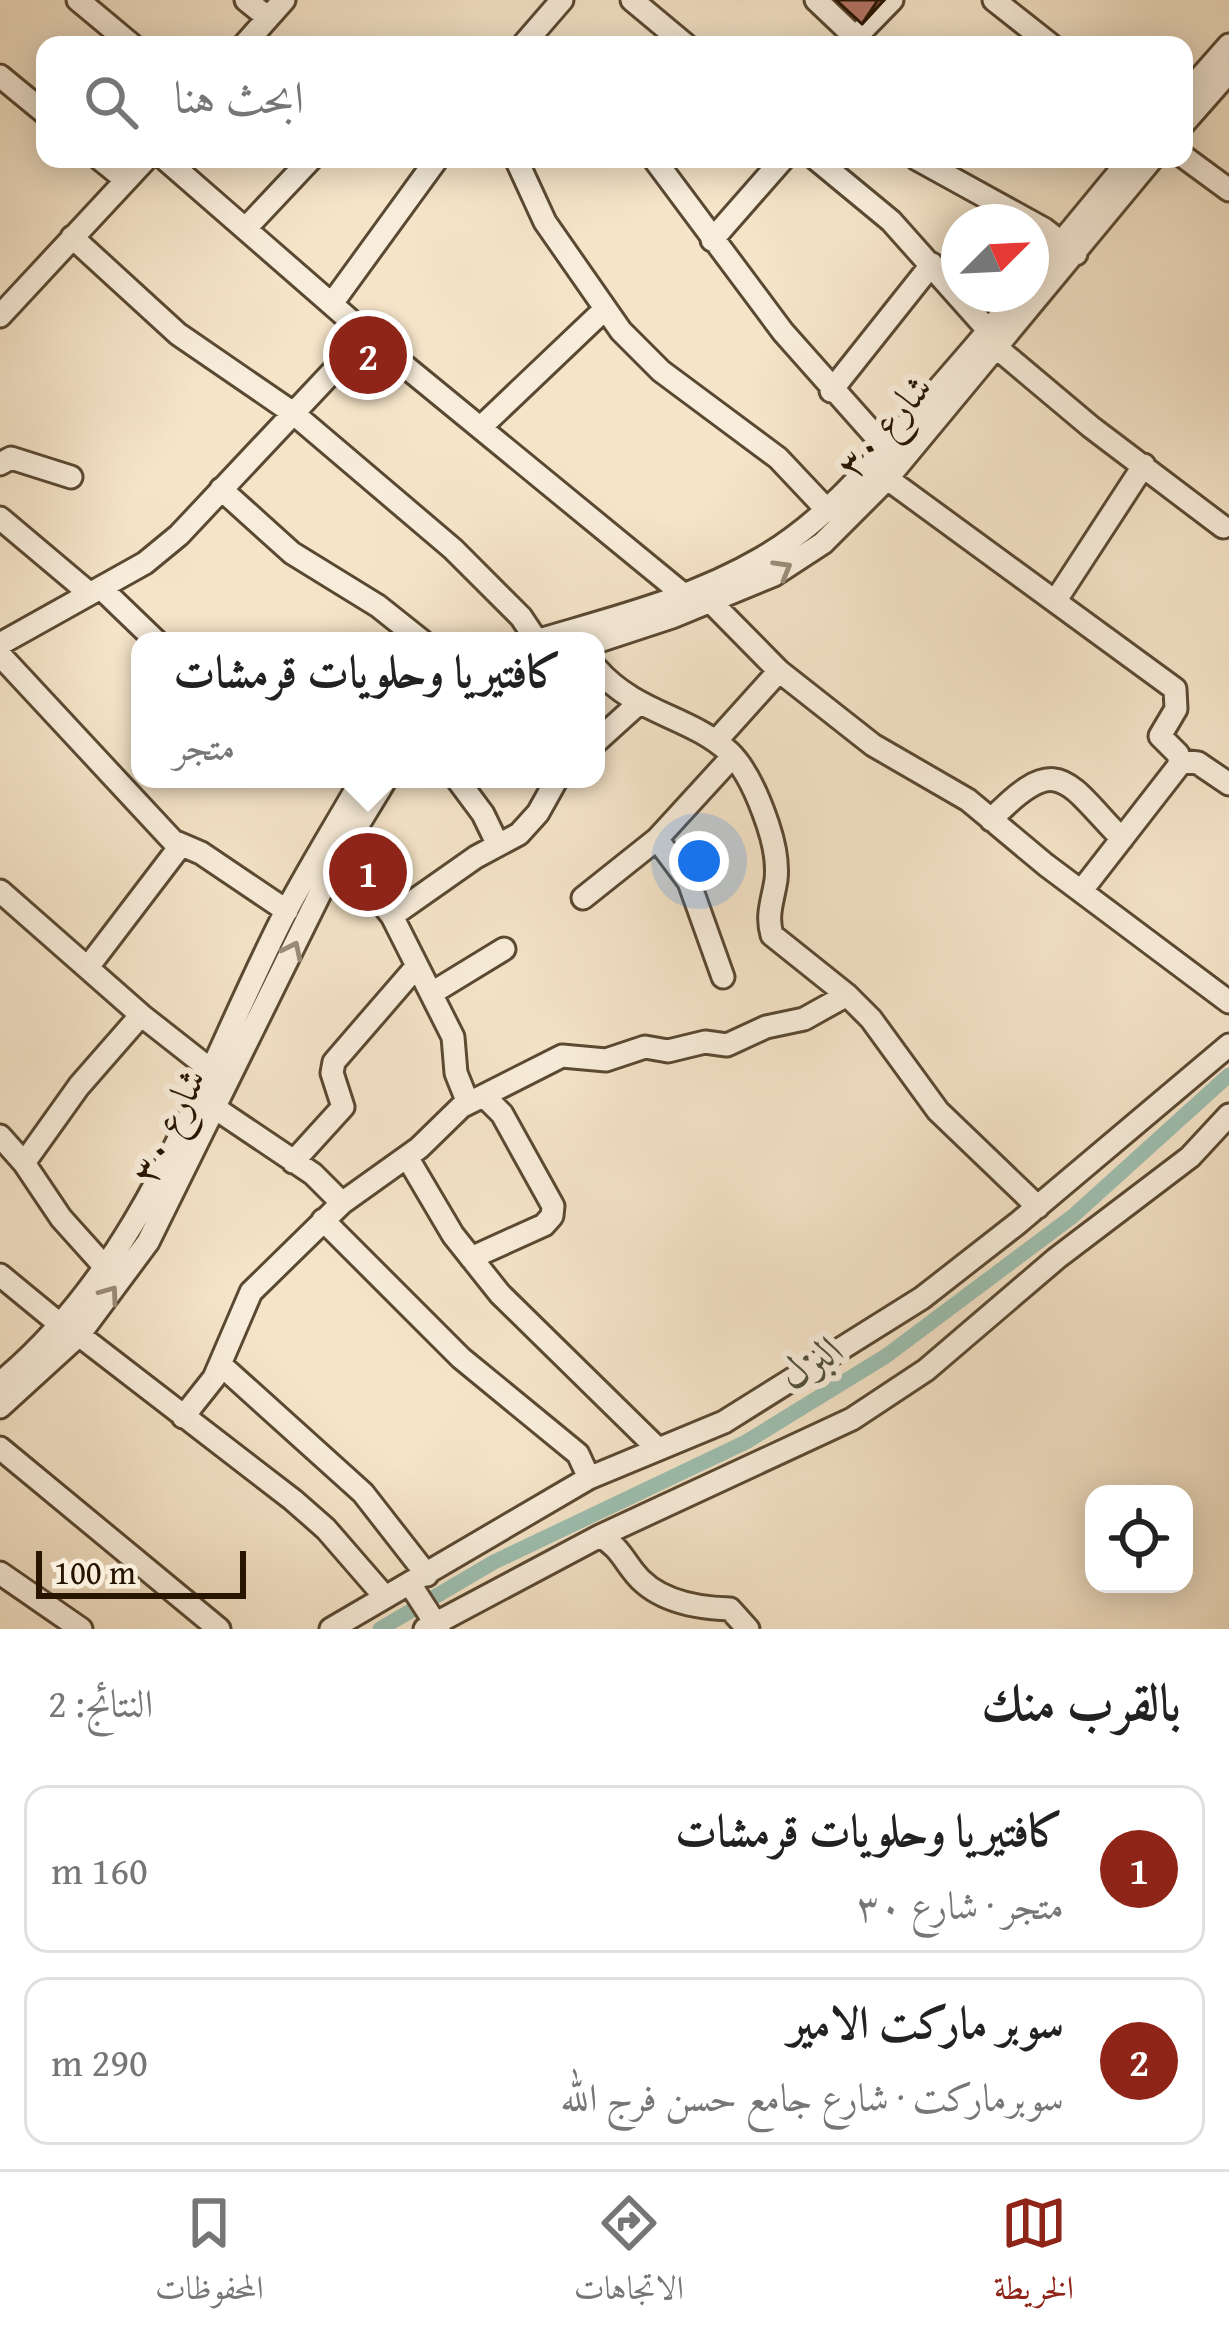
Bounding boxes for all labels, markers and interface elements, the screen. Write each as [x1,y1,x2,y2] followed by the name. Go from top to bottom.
[36,36,1193,168] search box
[174,64,304,129] text: ابحث هنا
[78,69,144,135] icon: search
[941,204,1049,312] north arrow
[329,310,407,400] pin: 2
[821,360,948,493] street label: شارع ٣٠
[770,560,792,583] one-way arrow
[131,632,605,788] popup
[174,638,562,703] text: كافتيريا وحلويات قرمشات
[174,717,235,774] text: متجر
[329,827,407,917] pin: 1
[669,831,729,891] your location
[279,941,303,962] one-way arrow
[115,1058,224,1194] street label: شارع ٣٠
[96,1286,118,1307] one-way arrow
[767,1317,855,1403] water label: البزل
[1085,1485,1193,1593] map controls
[1085,1485,1193,1593] button: locate
[36,1545,246,1598] scale bar
[54,1548,136,1596] text: 100 m
[981,1664,1181,1739] text: بالقرب منك
[48,1674,153,1731] text: النتائج: 2
[675,1797,1064,1862] text: كافتيريا وحلويات قرمشات
[51,1841,148,1898] text: 160 m
[1129,1841,1149,1898] text: 1
[857,1876,1064,1933] text: متجر · شارع ٣٠
[788,1989,1064,2054] text: سوبر ماركت الامير
[51,2033,148,2090] text: 290 m
[1129,2033,1149,2090] text: 2
[560,2068,1064,2125] text: سوبرماركت · شارع جامع حسن فرج الله
[155,2190,264,2320] tab: المحفوظات
[574,2190,684,2320] tab: الاتجاهات
[994,2190,1074,2320] tab: الخريطة

